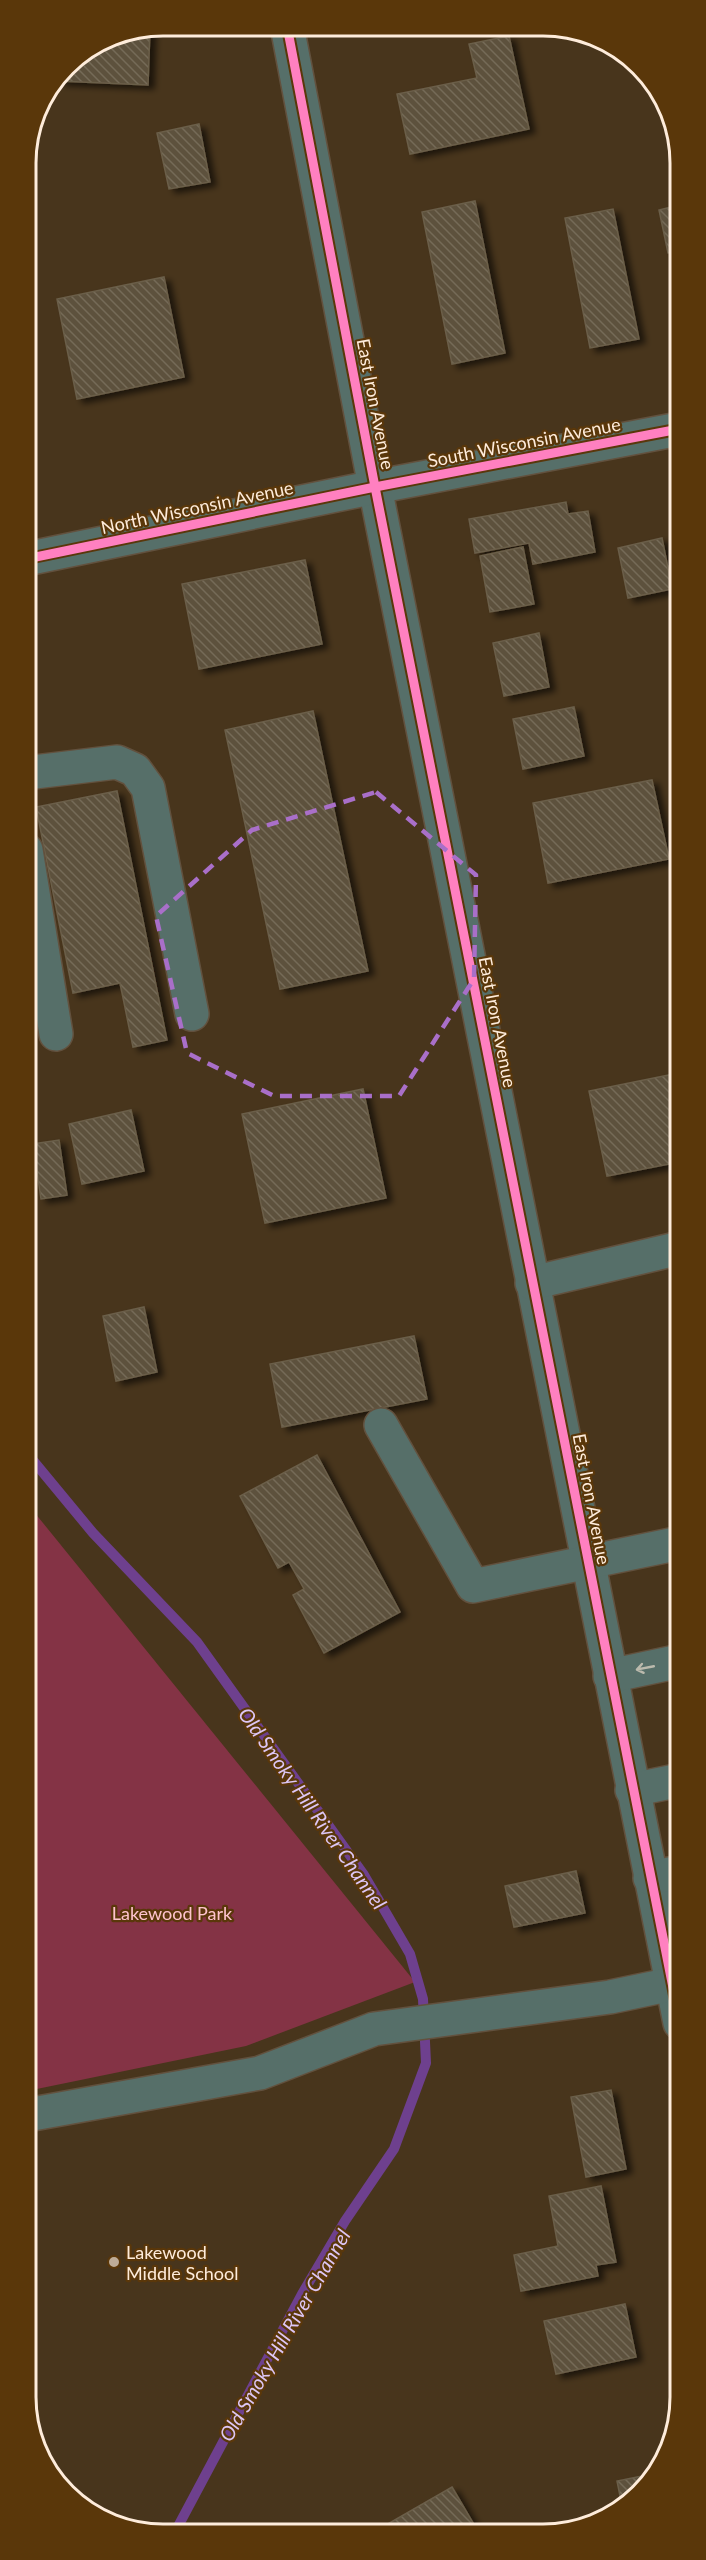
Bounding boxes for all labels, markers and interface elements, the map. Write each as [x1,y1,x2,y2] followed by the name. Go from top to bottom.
[353,337,399,471] street label: East Iron Avenue
[426,413,622,471] street label: South Wisconsin Avenue
[99,476,295,538] street label: North Wisconsin Avenue
[475,955,521,1089] street label: East Iron Avenue
[569,1432,615,1566] street label: East Iron Avenue
[636,1663,655,1675] one-way arrow
[234,1702,392,1914] water label: Old Smoky Hill River Channel
[112,1902,233,1924] park label: Lakewood Park
[213,2224,355,2445] water label: Old Smoky Hill River Channel
[126,2241,238,2284] place label: Lakewood Middle School
[107,2255,121,2269] marker: Lakewood Middle School

